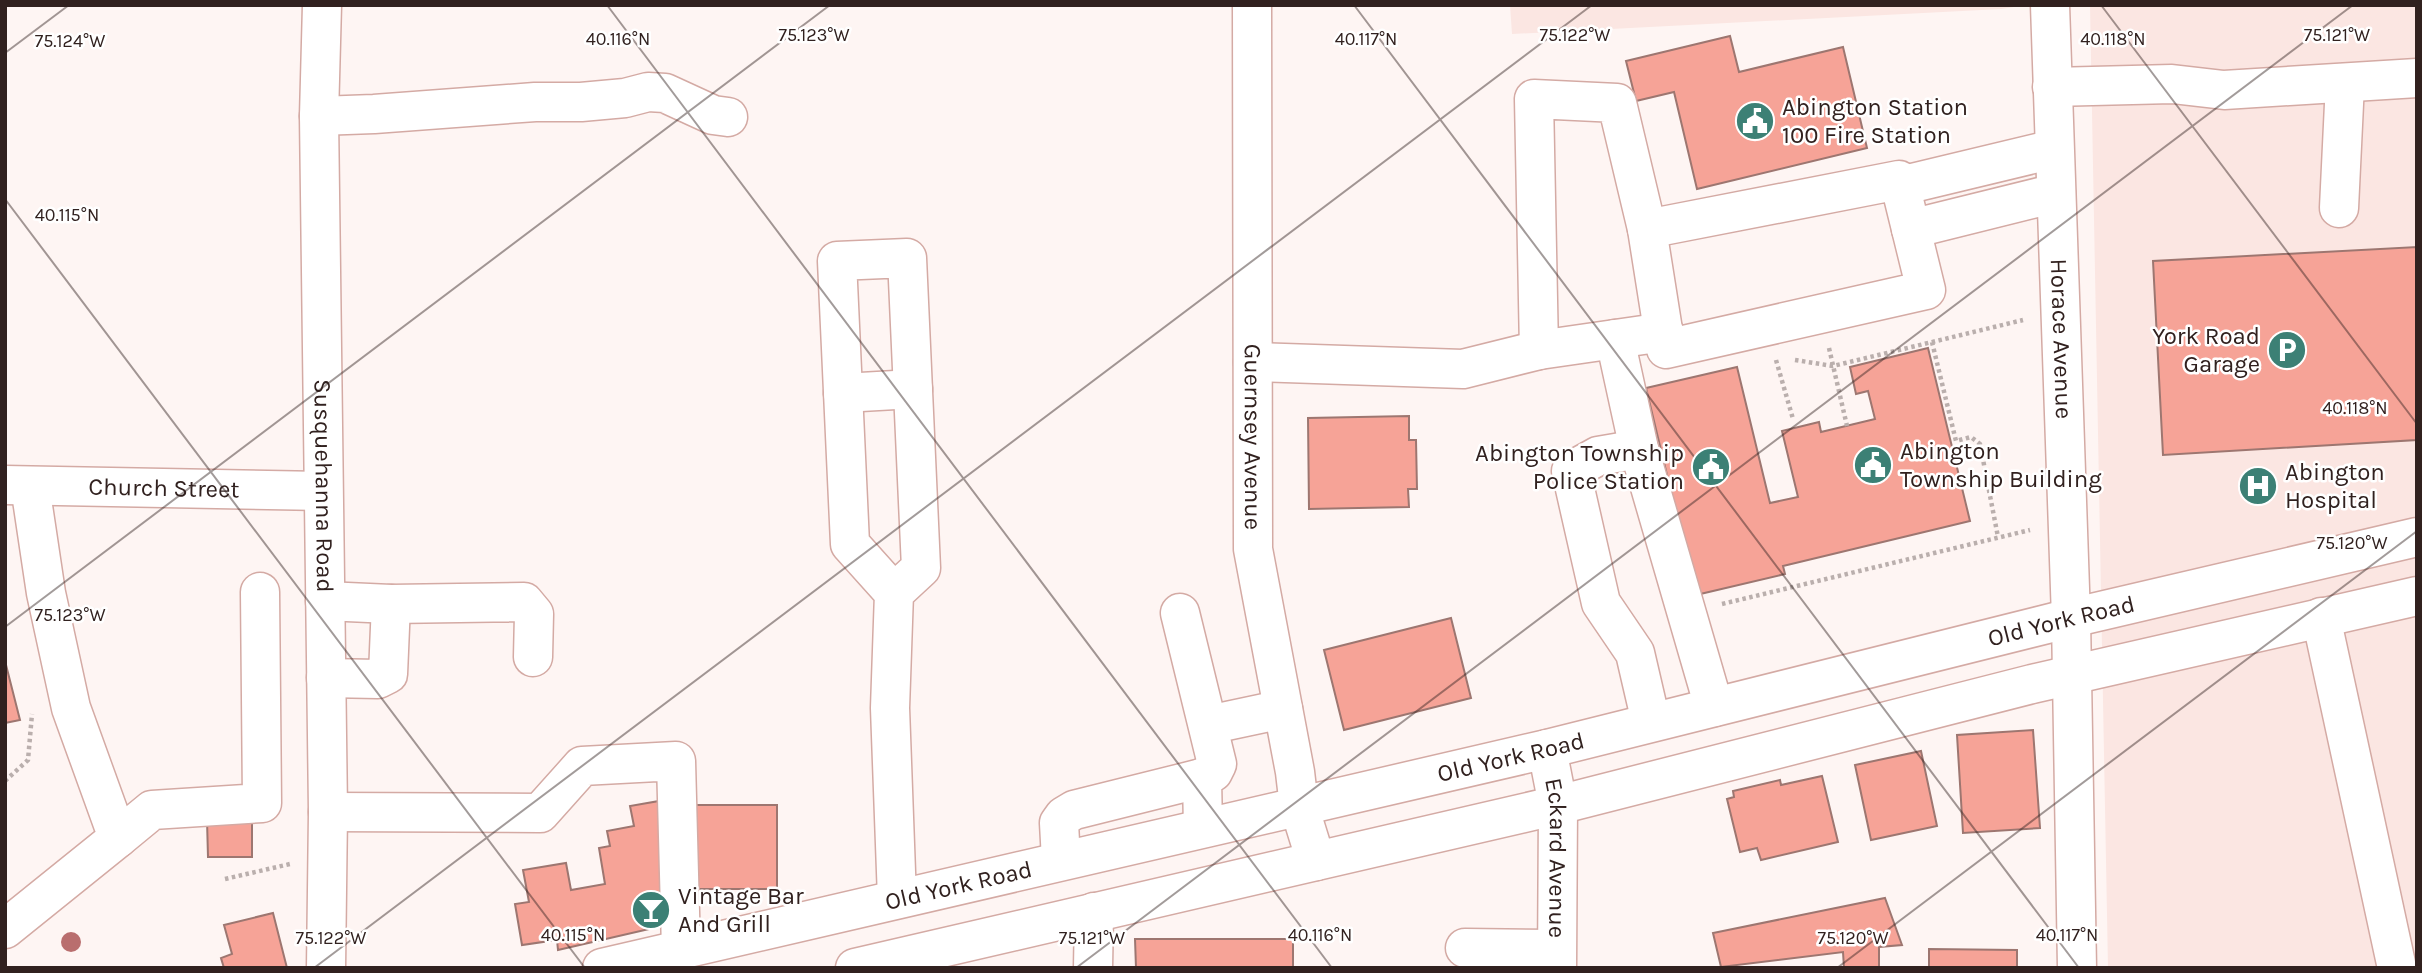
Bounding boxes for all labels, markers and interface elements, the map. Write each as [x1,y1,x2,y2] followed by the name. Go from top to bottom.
[778,24,850,46] text: 75.123°W
[1540,24,1610,46] text: 75.122°W
[2304,24,2370,46] text: 75.121°W
[586,28,650,50] text: 40.116°N
[1335,28,1397,50] text: 40.117°N
[2080,28,2146,50] text: 40.118°N
[35,30,105,52] text: 75.124°W
[1782,93,1968,149] place label: Abington Station 100 Fire Station
[1734,100,1776,142] public building icon: Abington Station 100 Fire Station
[35,204,99,226] text: 40.115°N
[2045,258,2078,419] street label: Horace Avenue
[2152,322,2260,378] place label: York Road Garage
[2266,329,2308,371] parking icon: York Road Garage
[1239,344,1267,530] street label: Guernsey Avenue
[308,379,339,593] street label: Susquehanna Road
[2322,397,2388,419] text: 40.118°N
[1900,437,2102,493] place label: Abington Township Building
[1475,439,1684,495] place label: Abington Township Police Station
[1852,444,1894,486] public building icon: Abington Township Building
[1690,446,1732,488] public building icon: Abington Township Police Station
[2285,458,2385,514] place label: Abington Hospital
[2237,465,2279,507] hospital icon: Abington Hospital
[88,473,240,503] street label: Church Street
[2316,532,2388,554] text: 75.120°W
[1985,590,2137,652] street label: Old York Road
[34,604,106,626] text: 75.123°W
[1435,726,1587,788] street label: Old York Road
[1539,776,1572,938] street label: Eckard Avenue
[882,855,1035,916] street label: Old York Road
[678,882,804,938] place label: Vintage Bar And Grill
[630,889,672,931] bar icon: Vintage Bar And Grill
[541,924,605,946] text: 40.115°N
[1288,924,1352,946] text: 40.116°N
[2036,924,2098,946] text: 40.117°N
[296,927,366,949] text: 75.122°W
[1059,927,1125,949] text: 75.121°W
[1817,927,1889,949] text: 75.120°W

